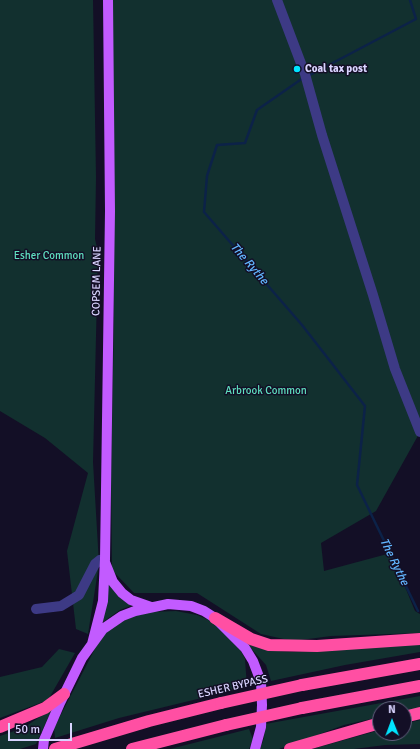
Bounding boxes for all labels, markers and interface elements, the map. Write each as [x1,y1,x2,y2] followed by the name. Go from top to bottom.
[305,62,367,76] place label: Coal tax post
[292,64,302,74] marker: Coal tax post
[227,240,271,288] water label: The Rythe
[90,246,104,316] street label: COPSEM LANE
[14,249,84,263] park label: Esher Common
[225,384,307,398] park label: Arbrook Common
[376,536,412,588] water label: The Rythe
[197,673,269,701] street label: ESHER BYPASS
[372,701,412,741] north arrow
[388,703,396,716] text: N
[10,715,74,741] scale bar
[15,722,40,737] text: 50 m

